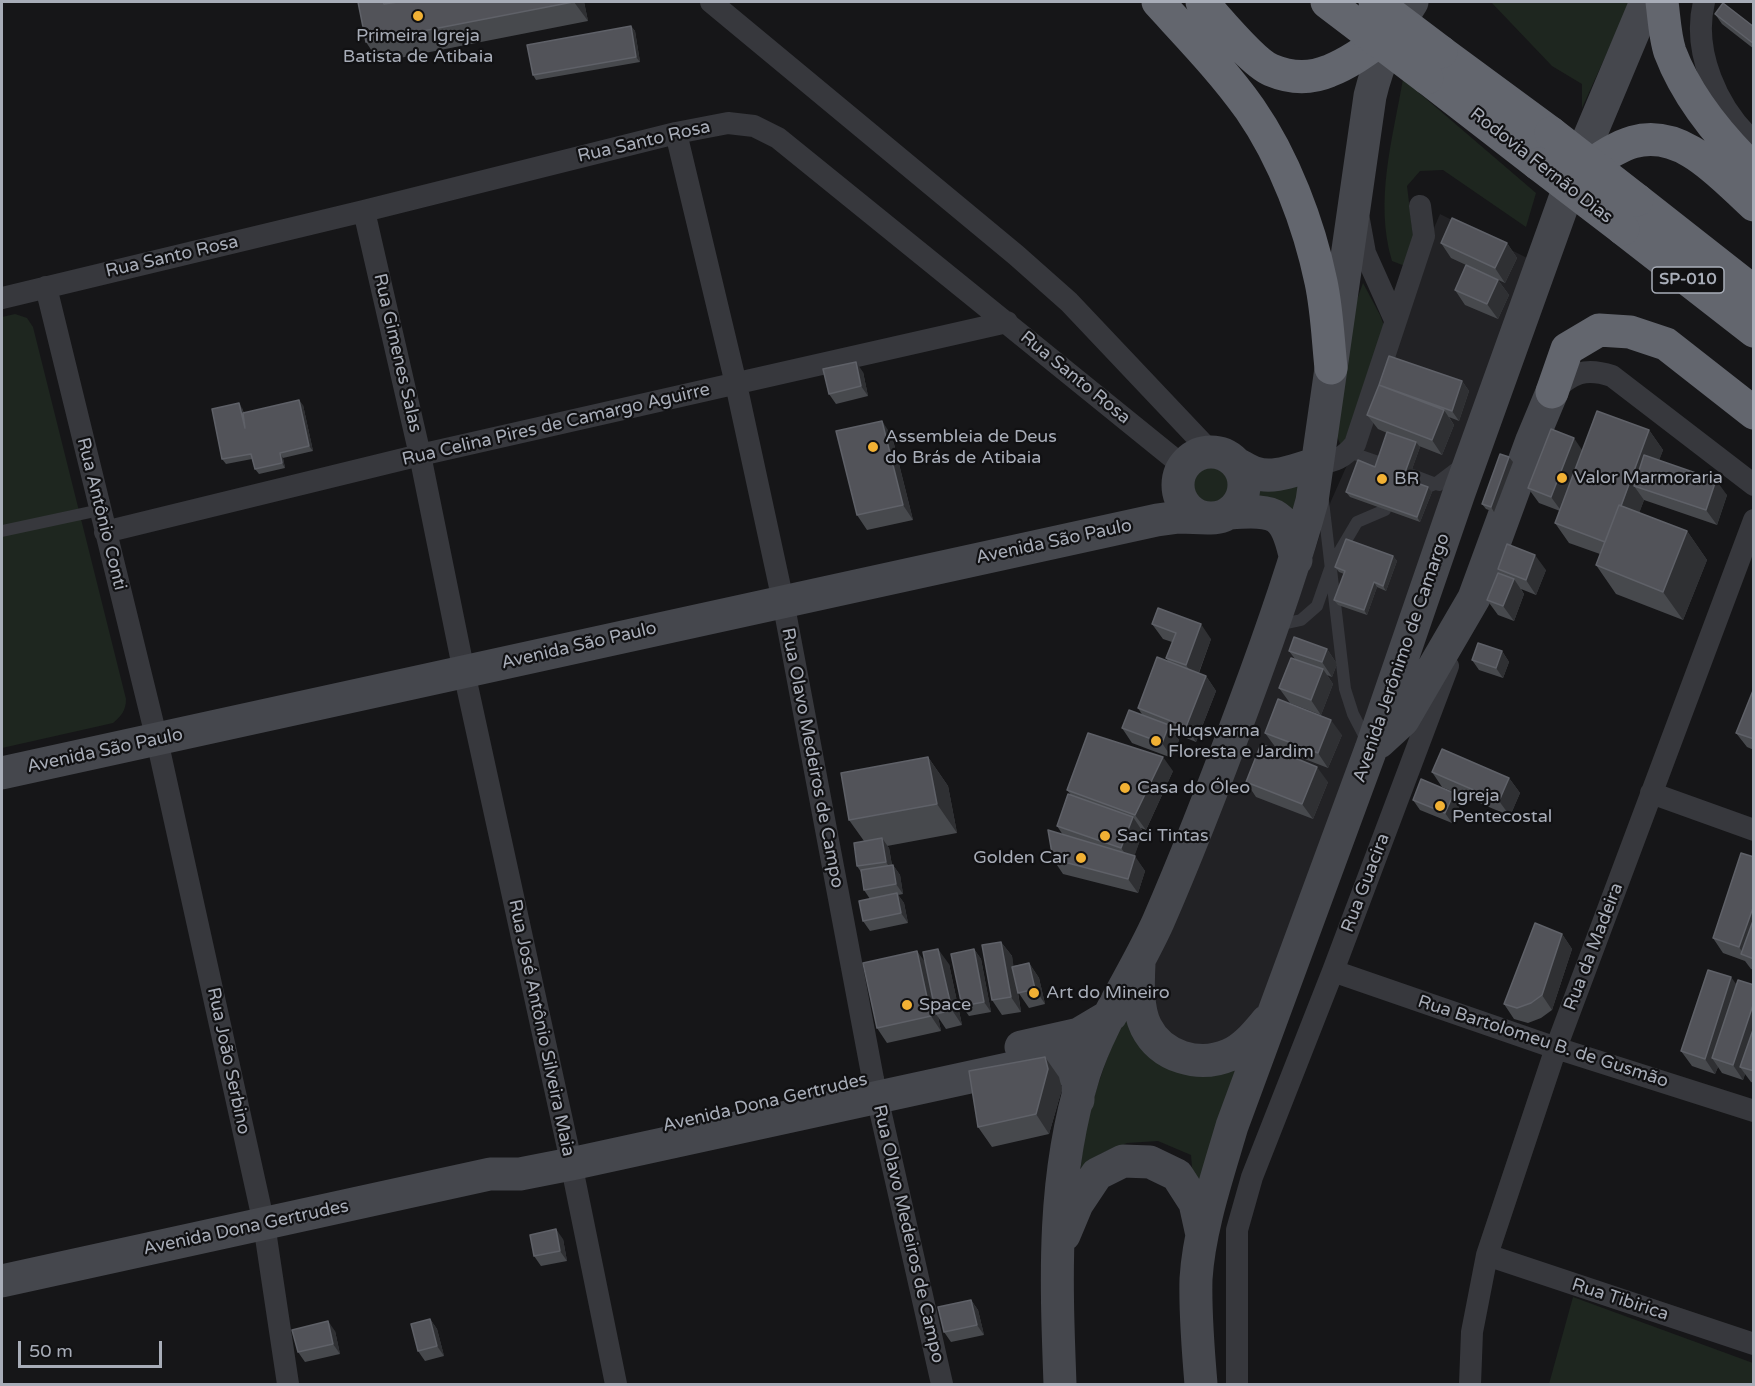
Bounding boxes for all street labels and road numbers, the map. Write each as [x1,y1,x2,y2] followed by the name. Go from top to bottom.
[1465,104,1617,228] street label: Rodovia Fernão Dias
[576,116,712,168] street label: Rua Santo Rosa
[104,231,240,283] street label: Rua Santo Rosa
[1652,267,1724,293] road number: SP-010
[368,271,426,435] street label: Rua Gimenes Salas
[1016,327,1134,429] street label: Rua Santo Rosa
[400,379,712,471] street label: Rua Celina Pires de Camargo Aguirre
[72,435,130,593] street label: Rua Antônio Conti
[974,515,1134,569] street label: Avenida São Paulo
[1349,531,1455,785] street label: Avenida Jerônimo de Camargo
[499,618,659,674] street label: Avenida São Paulo
[776,626,848,890] street label: Rua Olavo Medeiros de Campo
[25,724,185,778] street label: Avenida São Paulo
[1337,830,1395,936] street label: Rua Guacira
[1560,880,1628,1014] street label: Rua da Madeira
[503,898,579,1158] street label: Rua José Antônio Silveira Maia
[202,986,254,1136] street label: Rua João Serbino
[1415,991,1671,1093] street label: Rua Bartolomeu B. de Gusmão
[661,1069,869,1137] street label: Avenida Dona Gertrudes
[868,1103,948,1365] street label: Rua Olavo Medeiros de Campo
[141,1196,351,1260] street label: Avenida Dona Gertrudes
[1569,1274,1671,1326] street label: Rua Tibirica

